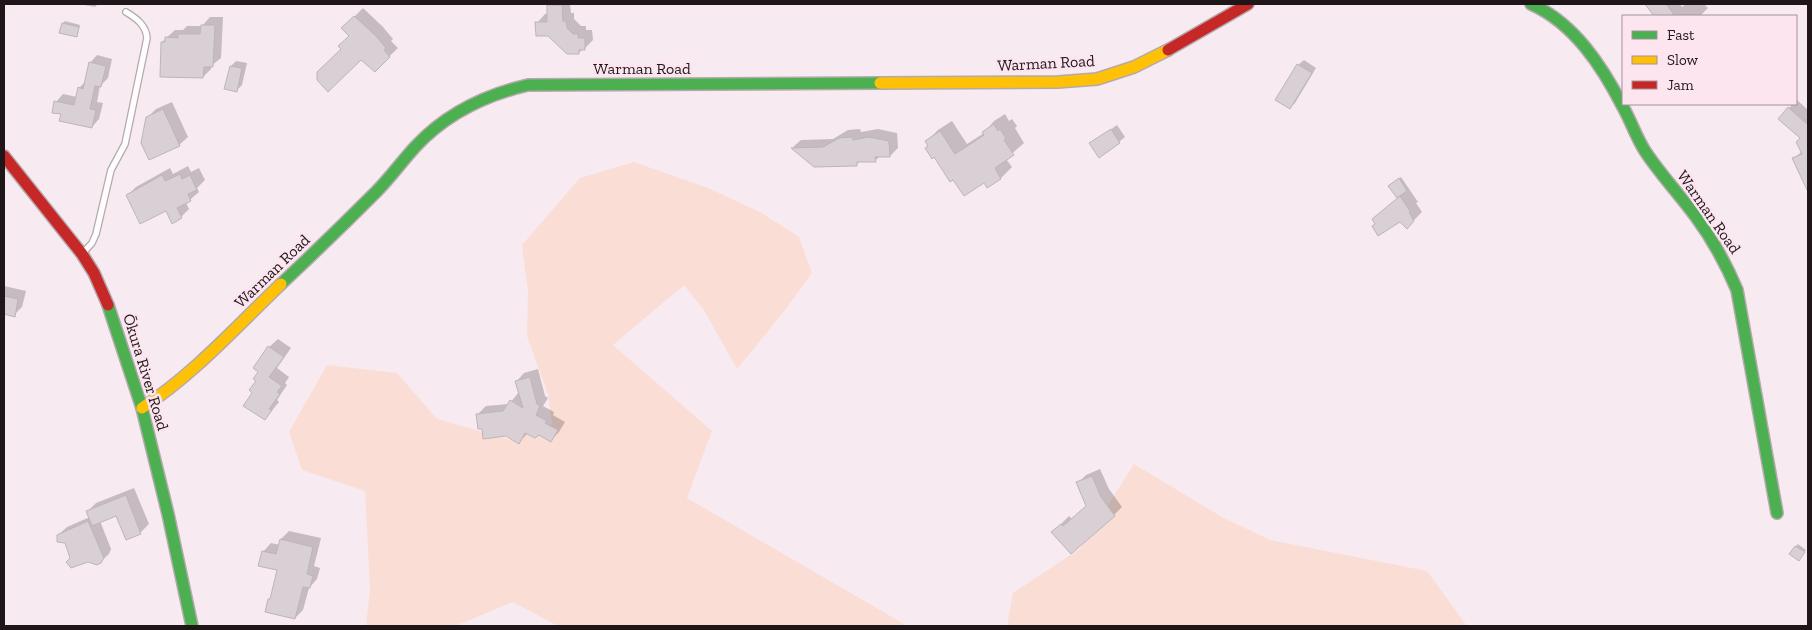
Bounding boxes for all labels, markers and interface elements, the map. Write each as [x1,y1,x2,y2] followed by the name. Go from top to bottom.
[1622,15,1797,105] legend
[1667,26,1695,44] text: Fast
[997,51,1095,75] street label: Warman Road
[1667,51,1699,69] text: Slow
[593,59,691,78] street label: Warman Road
[1667,76,1694,94] text: Jam
[1673,167,1745,258] street label: Warman Road
[230,230,314,312] street label: Warman Road
[119,311,173,433] street label: Ōkura River Road

